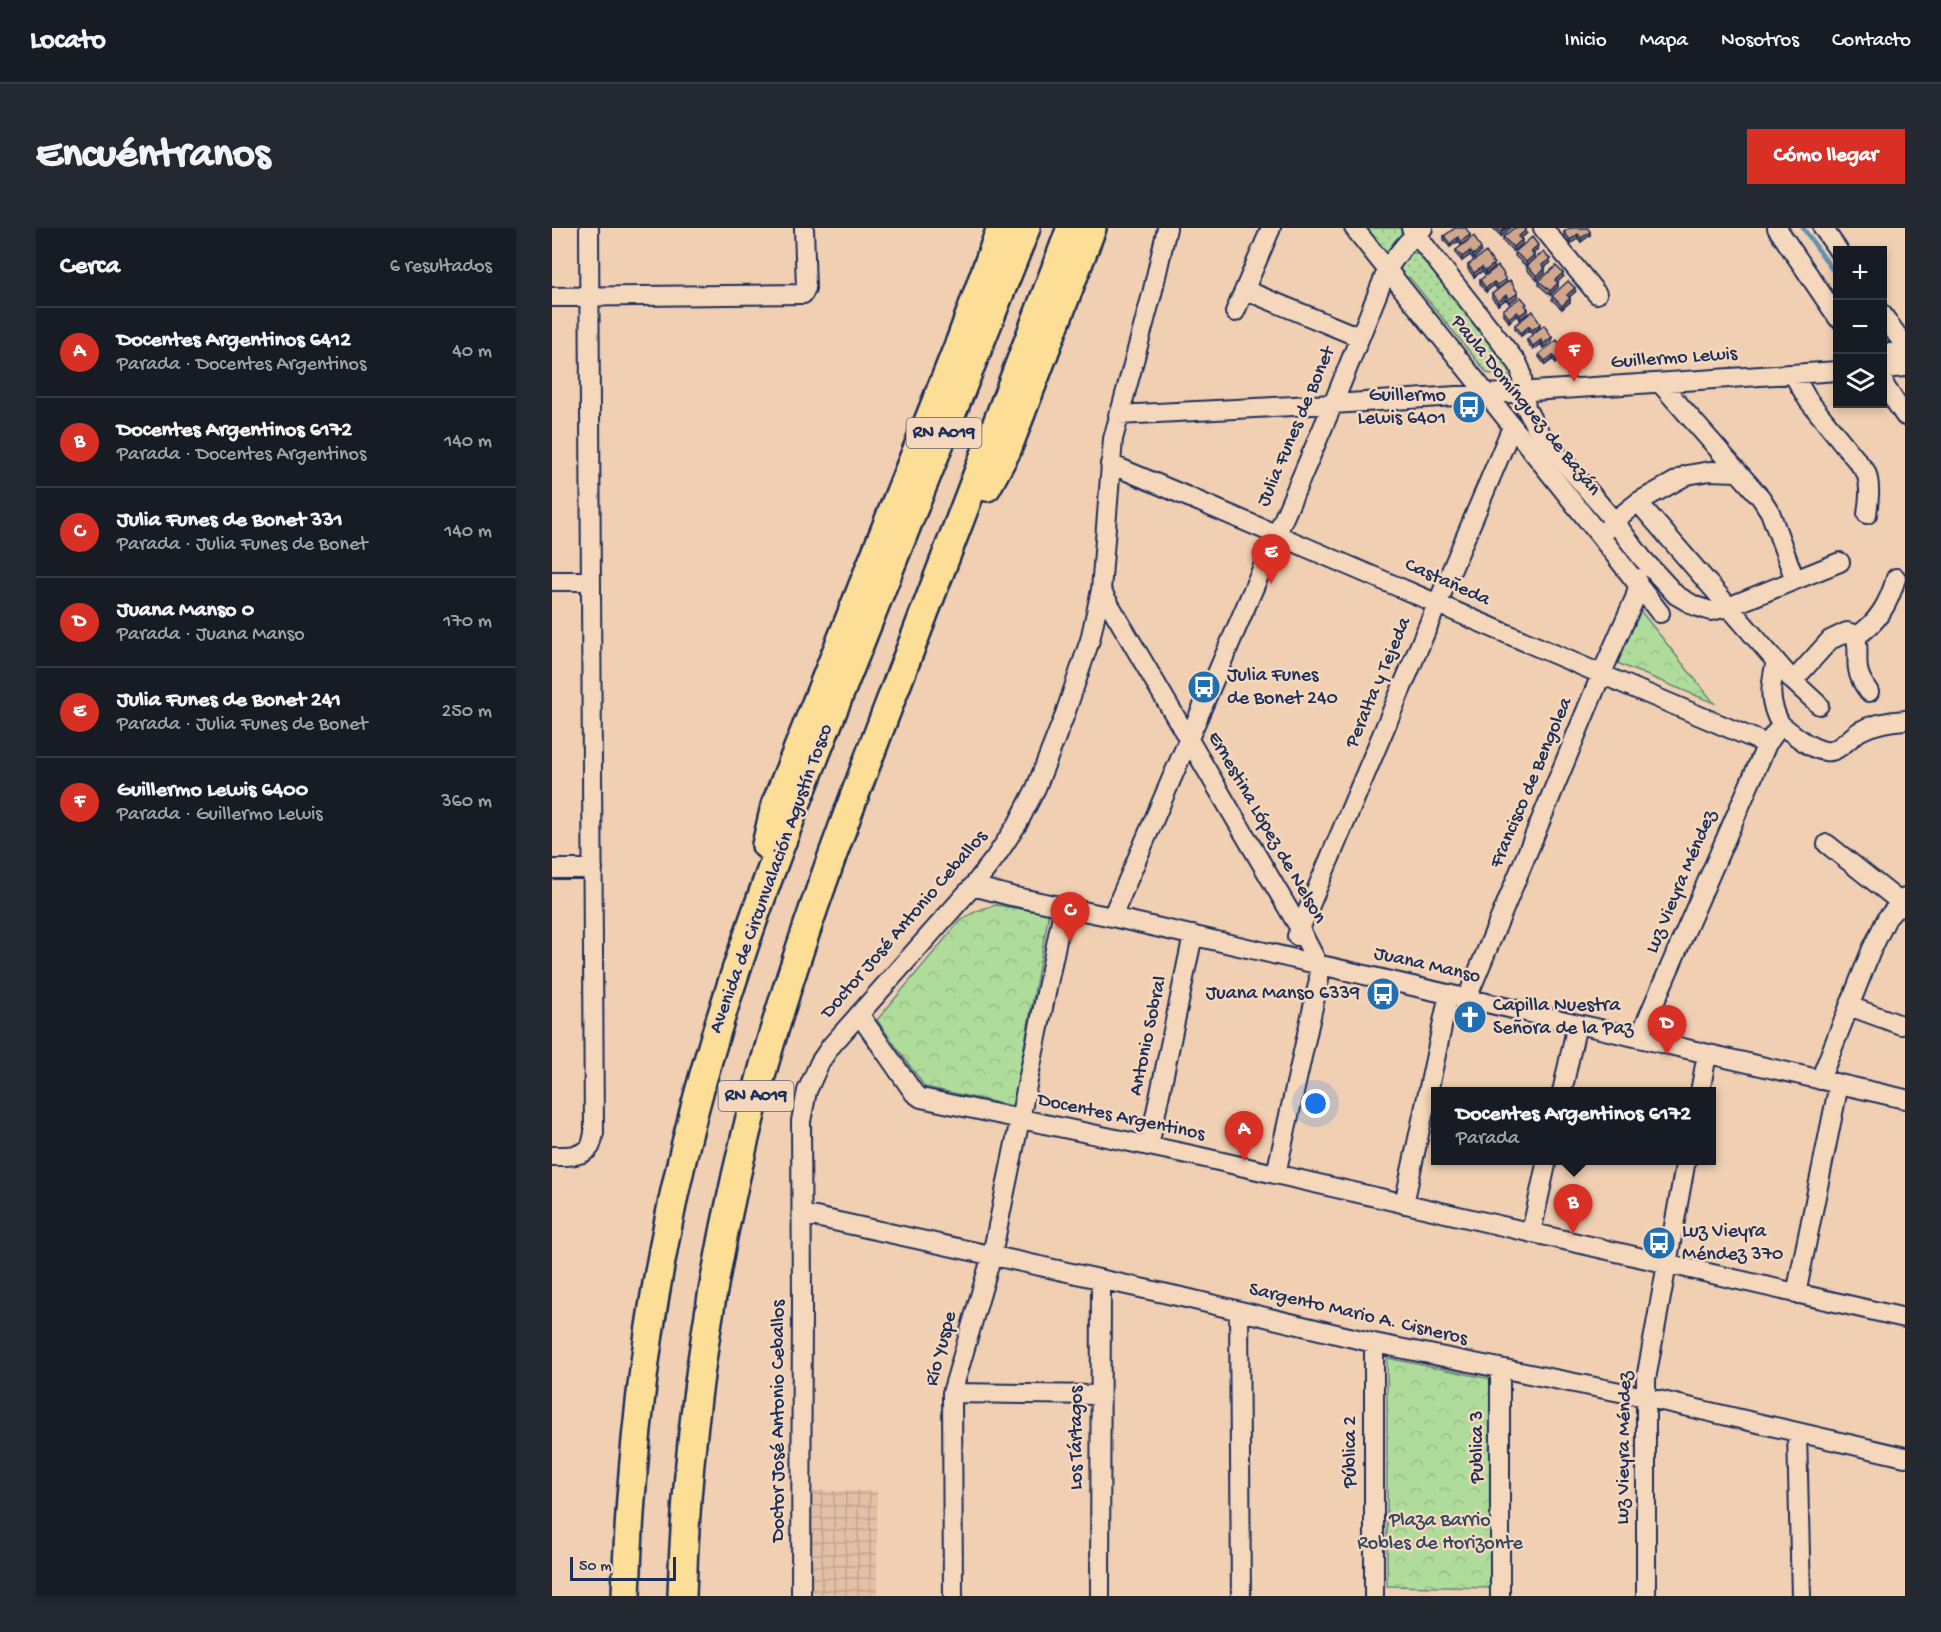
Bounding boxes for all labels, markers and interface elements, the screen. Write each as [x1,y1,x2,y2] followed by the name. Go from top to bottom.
[30,25,106,58] text: Locato
[1565,29,1607,54] text: Inicio
[1640,29,1688,54] text: Mapa
[1721,29,1799,54] text: Nosotros
[1832,29,1911,54] text: Contacto
[1747,129,1905,184] button: Cómo llegar
[36,132,270,181] text: Encuéntranos
[1833,246,1887,408] map controls
[1833,246,1887,300] button: +
[60,252,120,283] text: Cerca
[390,256,492,279] text: 6 resultados
[1833,300,1887,354] button: −
[1445,310,1605,501] street label: Paula Domínguez de Bazán
[117,328,351,354] text: Docentes Argentinos 6412
[1554,332,1594,382] pin: F
[74,341,85,364] text: A
[452,341,492,364] text: 40 m
[1253,342,1342,510] street label: Julia Funes de Bonet
[1610,343,1739,375] street label: Guillermo Lewis
[117,354,366,377] text: Parada · Docentes Argentinos
[1833,354,1887,408] button: layers
[1357,385,1446,431] place label: Guillermo Lewis 6401
[1451,389,1487,425] bus stop icon: Guillermo Lewis 6401
[117,418,352,444] text: Docentes Argentinos 6172
[906,418,982,448] road number: RN A019
[74,431,85,454] text: B
[444,431,492,454] text: 140 m
[117,444,366,467] text: Parada · Docentes Argentinos
[117,508,343,534] text: Julia Funes de Bonet 331
[74,521,85,544] text: C
[444,521,492,544] text: 140 m
[117,534,367,557] text: Parada · Julia Funes de Bonet
[1252,534,1290,584] pin: E
[1401,554,1494,612] street label: Castañeda
[117,598,254,624] text: Juana Manso 0
[73,611,86,634] text: D
[443,611,492,634] text: 170 m
[1341,613,1417,753] street label: Peralta y Tejeda
[117,624,305,647] text: Parada · Juana Manso
[1227,665,1338,711] place label: Julia Funes de Bonet 240
[1186,669,1222,705] bus stop icon: Julia Funes de Bonet 240
[117,688,341,714] text: Julia Funes de Bonet 241
[1485,694,1579,873] street label: Francisco de Bengolea
[73,701,86,724] text: E
[441,701,492,724] text: 250 m
[117,714,367,737] text: Parada · Julia Funes de Bonet
[705,721,839,1037] street label: Avenida de Circunvalación Agustín Tosco
[1202,728,1331,928] street label: Ernestina López de Nelson
[117,778,308,804] text: Guillermo Lewis 6400
[74,791,85,814] text: F
[441,791,492,814] text: 360 m
[117,804,323,827] text: Parada · Guillermo Lewis
[1641,806,1723,957] street label: Luz Vieyra Méndez
[816,826,994,1025] street label: Doctor José Antonio Ceballos
[1050,892,1090,942] pin: C
[1371,943,1483,989] street label: Juana Manso
[1125,974,1173,1098] street label: Antonio Sobral
[1365,976,1401,1012] bus stop icon: Juana Manso 6339
[1206,983,1360,1006] place label: Juana Manso 6339
[1493,995,1635,1041] place label: Capilla Nuestra Señora de la Paz
[1452,999,1488,1035] church icon: Capilla Nuestra Señora de la Paz
[1648,1006,1686,1055] pin: D
[718,1081,794,1111] road number: RN A019
[1431,1087,1716,1165] popup
[1033,1089,1207,1147] street label: Docentes Argentinos
[1301,1089,1330,1118] your location
[1456,1102,1691,1128] text: Docentes Argentinos 6172
[1224,1112,1264,1161] pin: A
[1456,1128,1519,1151] text: Parada
[1554,1184,1592,1234] pin: B
[1682,1221,1783,1267] place label: Luz Vieyra Méndez 370
[1641,1225,1677,1261] bus stop icon: Luz Vieyra Méndez 370
[1247,1279,1470,1351] street label: Sargento Mario A. Cisneros
[768,1299,791,1544] street label: Doctor José Antonio Ceballos
[921,1309,963,1389] street label: Río Yuspe
[1612,1370,1638,1525] street label: Luz Vieyra Méndez
[1066,1385,1089,1490] street label: Los Tártagos
[1467,1411,1490,1484] street label: Publica 3
[1340,1416,1363,1489] street label: Pública 2
[1357,1510,1523,1556] park label: Plaza Barrio Robles de Horizonte
[570,1554,676,1582] scale bar
[579,1558,612,1577] text: 50 m

